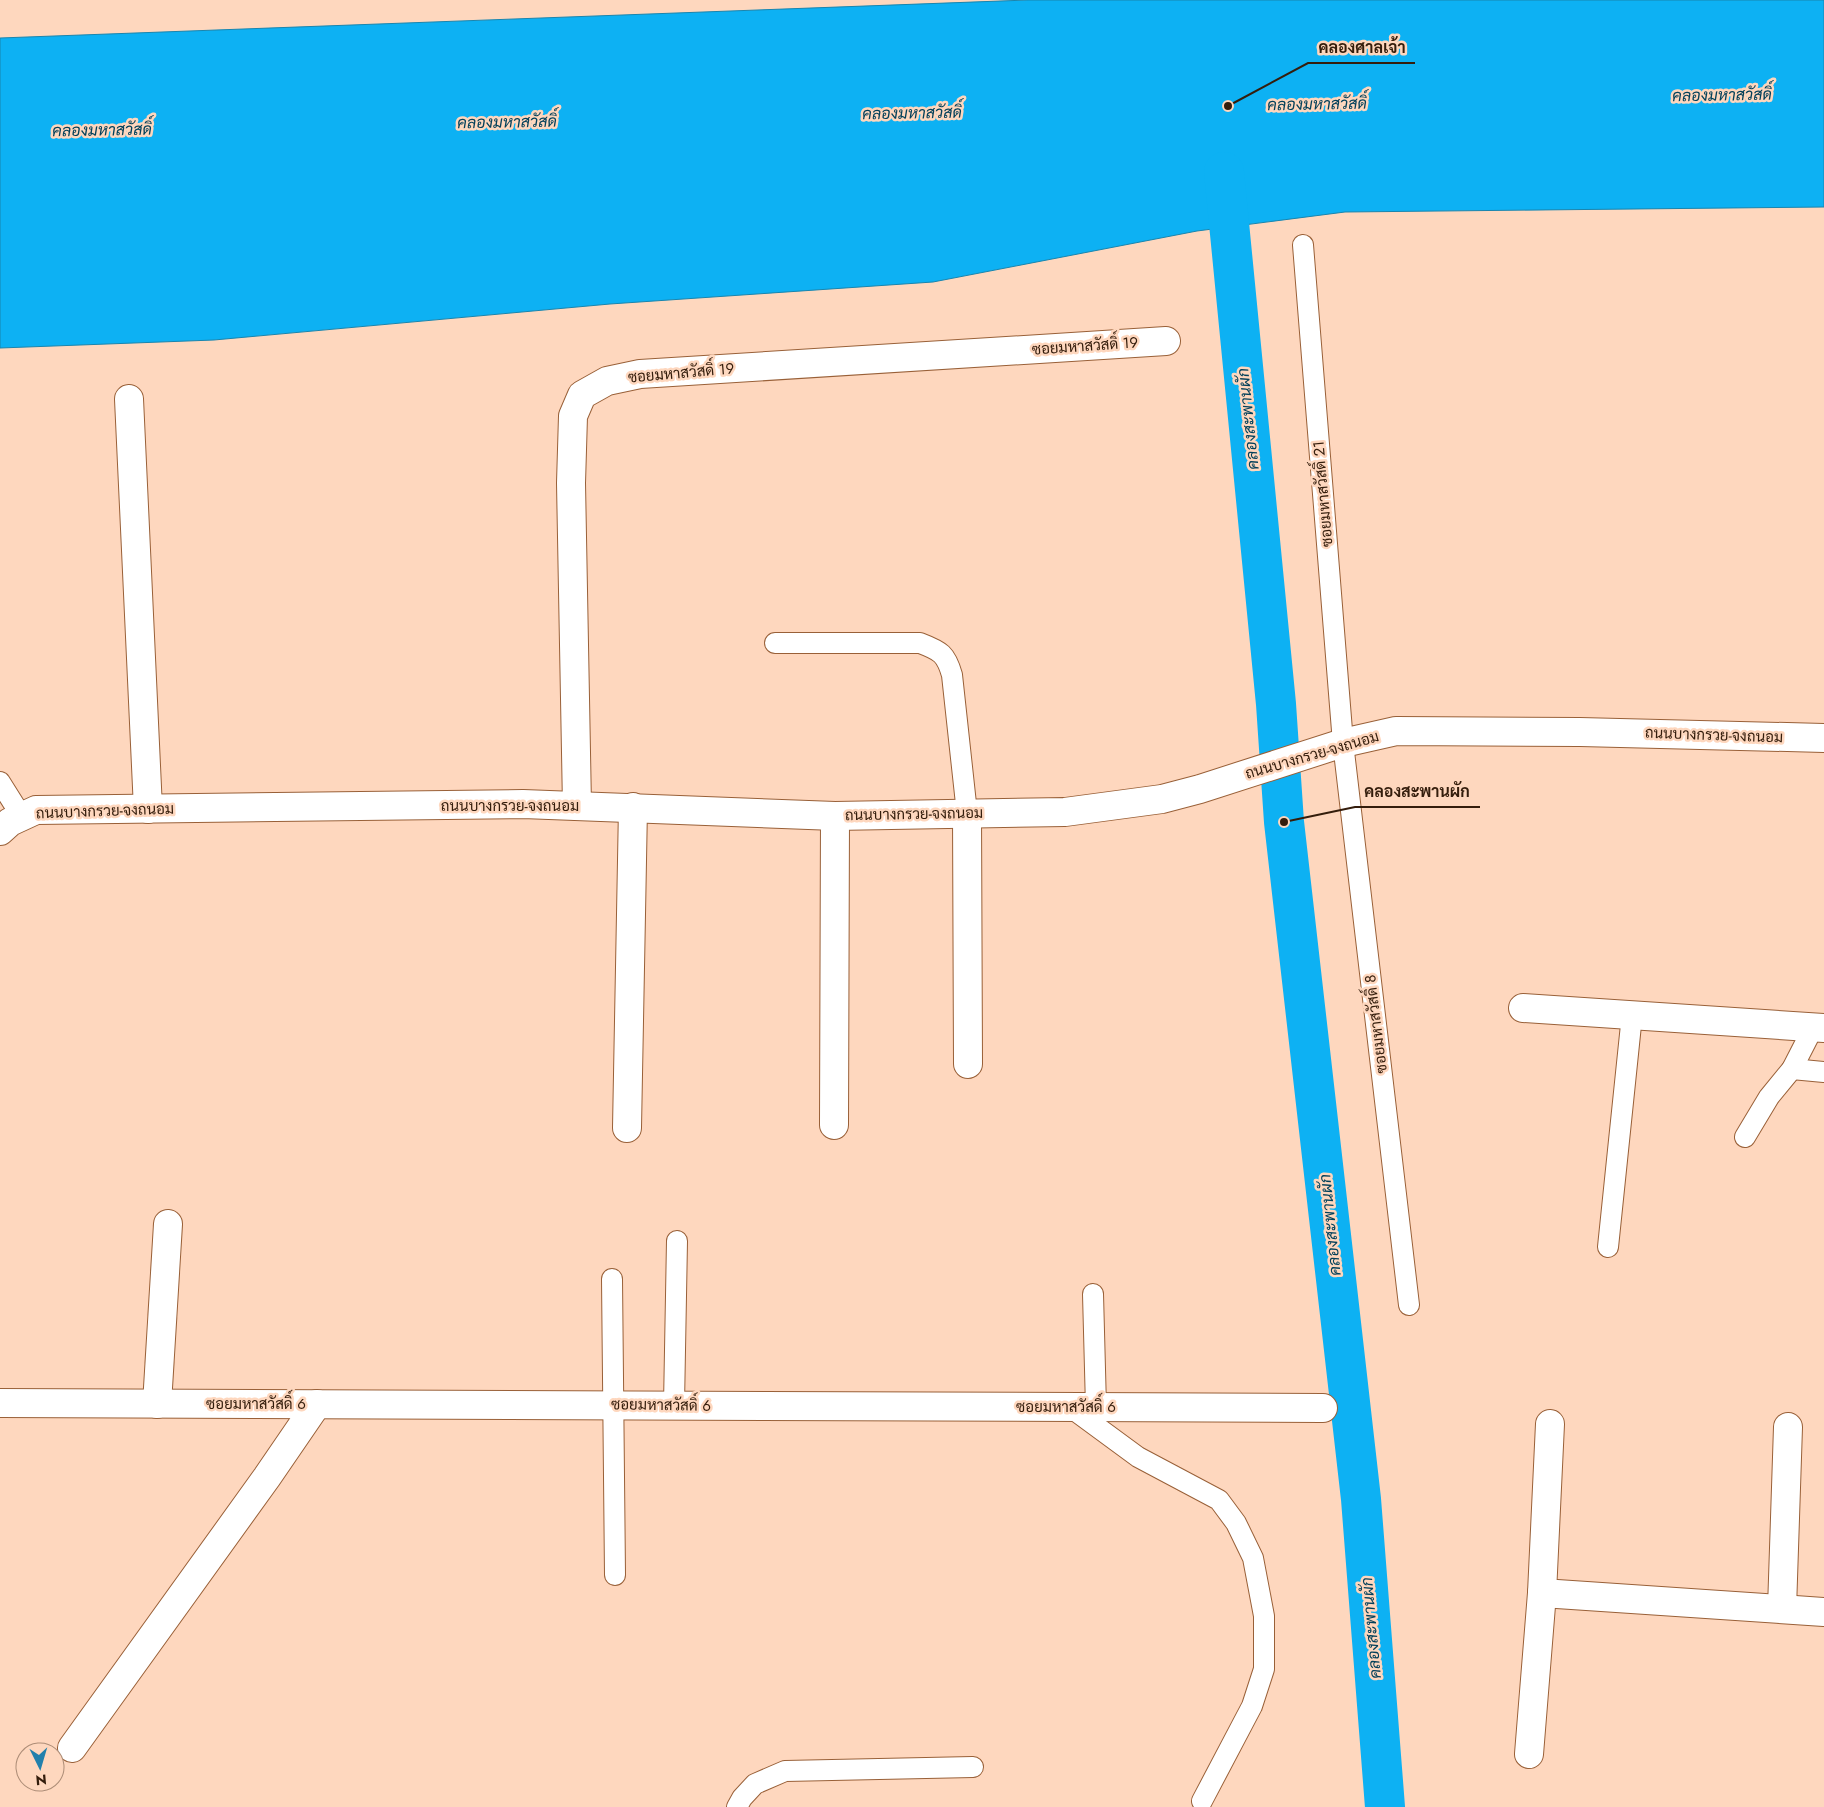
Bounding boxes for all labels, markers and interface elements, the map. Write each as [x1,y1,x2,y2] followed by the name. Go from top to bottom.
[1308,32,1415,63] callout: คลองศาลเจ้า
[1318,36,1406,59] text: คลองศาลเจ้า
[1672,79,1775,107] water label: คลองมหาสวัสดิ์
[1267,88,1370,116] water label: คลองมหาสวัสดิ์
[862,97,965,125] water label: คลองมหาสวัสดิ์
[457,106,560,134] water label: คลองมหาสวัสดิ์
[52,114,155,142] water label: คลองมหาสวัสดิ์
[1031,327,1139,361] street label: ซอยมหาสวัสดิ์ 19
[627,353,735,389] street label: ซอยมหาสวัสดิ์ 19
[1231,367,1265,471] water label: คลองสะพานผัก
[1303,440,1339,548] street label: ซอยมหาสวัสดิ์ 21
[1644,722,1784,748] street label: ถนนบางกรวย-จงถนอม
[1242,725,1382,785] street label: ถนนบางกรวย-จงถนอม
[1355,776,1480,807] callout: คลองสะพานผัก
[1364,780,1470,803] text: คลองสะพานผัก
[441,795,579,817] street label: ถนนบางกรวย-จงถนอม
[35,798,175,824] street label: ถนนบางกรวย-จงถนอม
[845,802,983,826] street label: ถนนบางกรวย-จงถนอม
[1355,973,1393,1075] street label: ซอยมหาสวัสดิ์ 8
[1313,1173,1347,1277] water label: คลองสะพานผัก
[206,1389,306,1415] street label: ซอยมหาสวัสดิ์ 6
[611,1389,711,1417] street label: ซอยมหาสวัสดิ์ 6
[1016,1392,1116,1418] street label: ซอยมหาสวัสดิ์ 6
[1355,1576,1387,1680] water label: คลองสะพานผัก
[15,1742,65,1792] north arrow
[35,1770,48,1790] text: N

